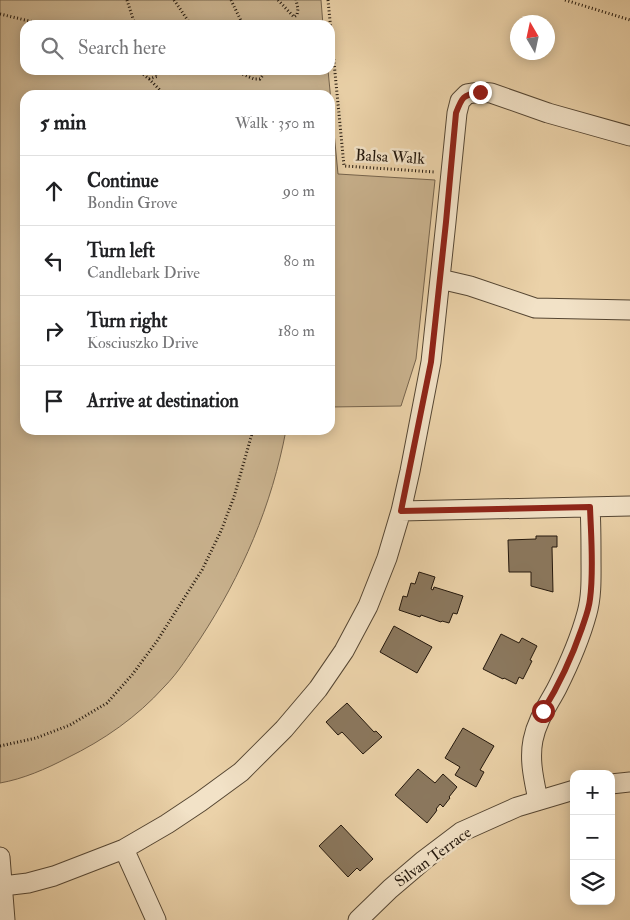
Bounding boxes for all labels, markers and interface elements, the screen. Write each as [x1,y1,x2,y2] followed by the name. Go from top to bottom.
[510,15,555,60] north arrow
[20,20,335,75] search box
[38,34,66,62] icon: search
[78,36,166,60] text: Search here
[469,81,492,104] route end
[40,109,86,136] text: 5 min
[235,113,315,133] text: Walk · 350 m
[355,145,426,169] street label: Balsa Walk
[87,169,158,193] text: Continue
[40,177,68,205] icon: ahead
[283,181,315,201] text: 90 m
[87,193,178,213] text: Bondin Grove
[87,239,155,263] text: Turn left
[40,247,68,275] icon: left
[284,251,315,271] text: 80 m
[87,263,200,283] text: Candlebark Drive
[87,309,167,333] text: Turn right
[40,317,68,345] icon: right
[278,321,315,341] text: 180 m
[87,333,198,353] text: Kosciuszko Drive
[40,387,68,415] icon: arrive
[87,389,239,413] text: Arrive at destination
[532,700,555,723] route start
[570,770,615,905] map controls
[570,770,615,815] button: +
[570,815,615,860] button: −
[391,822,476,892] street label: Silvan Terrace
[570,860,615,905] button: layers

